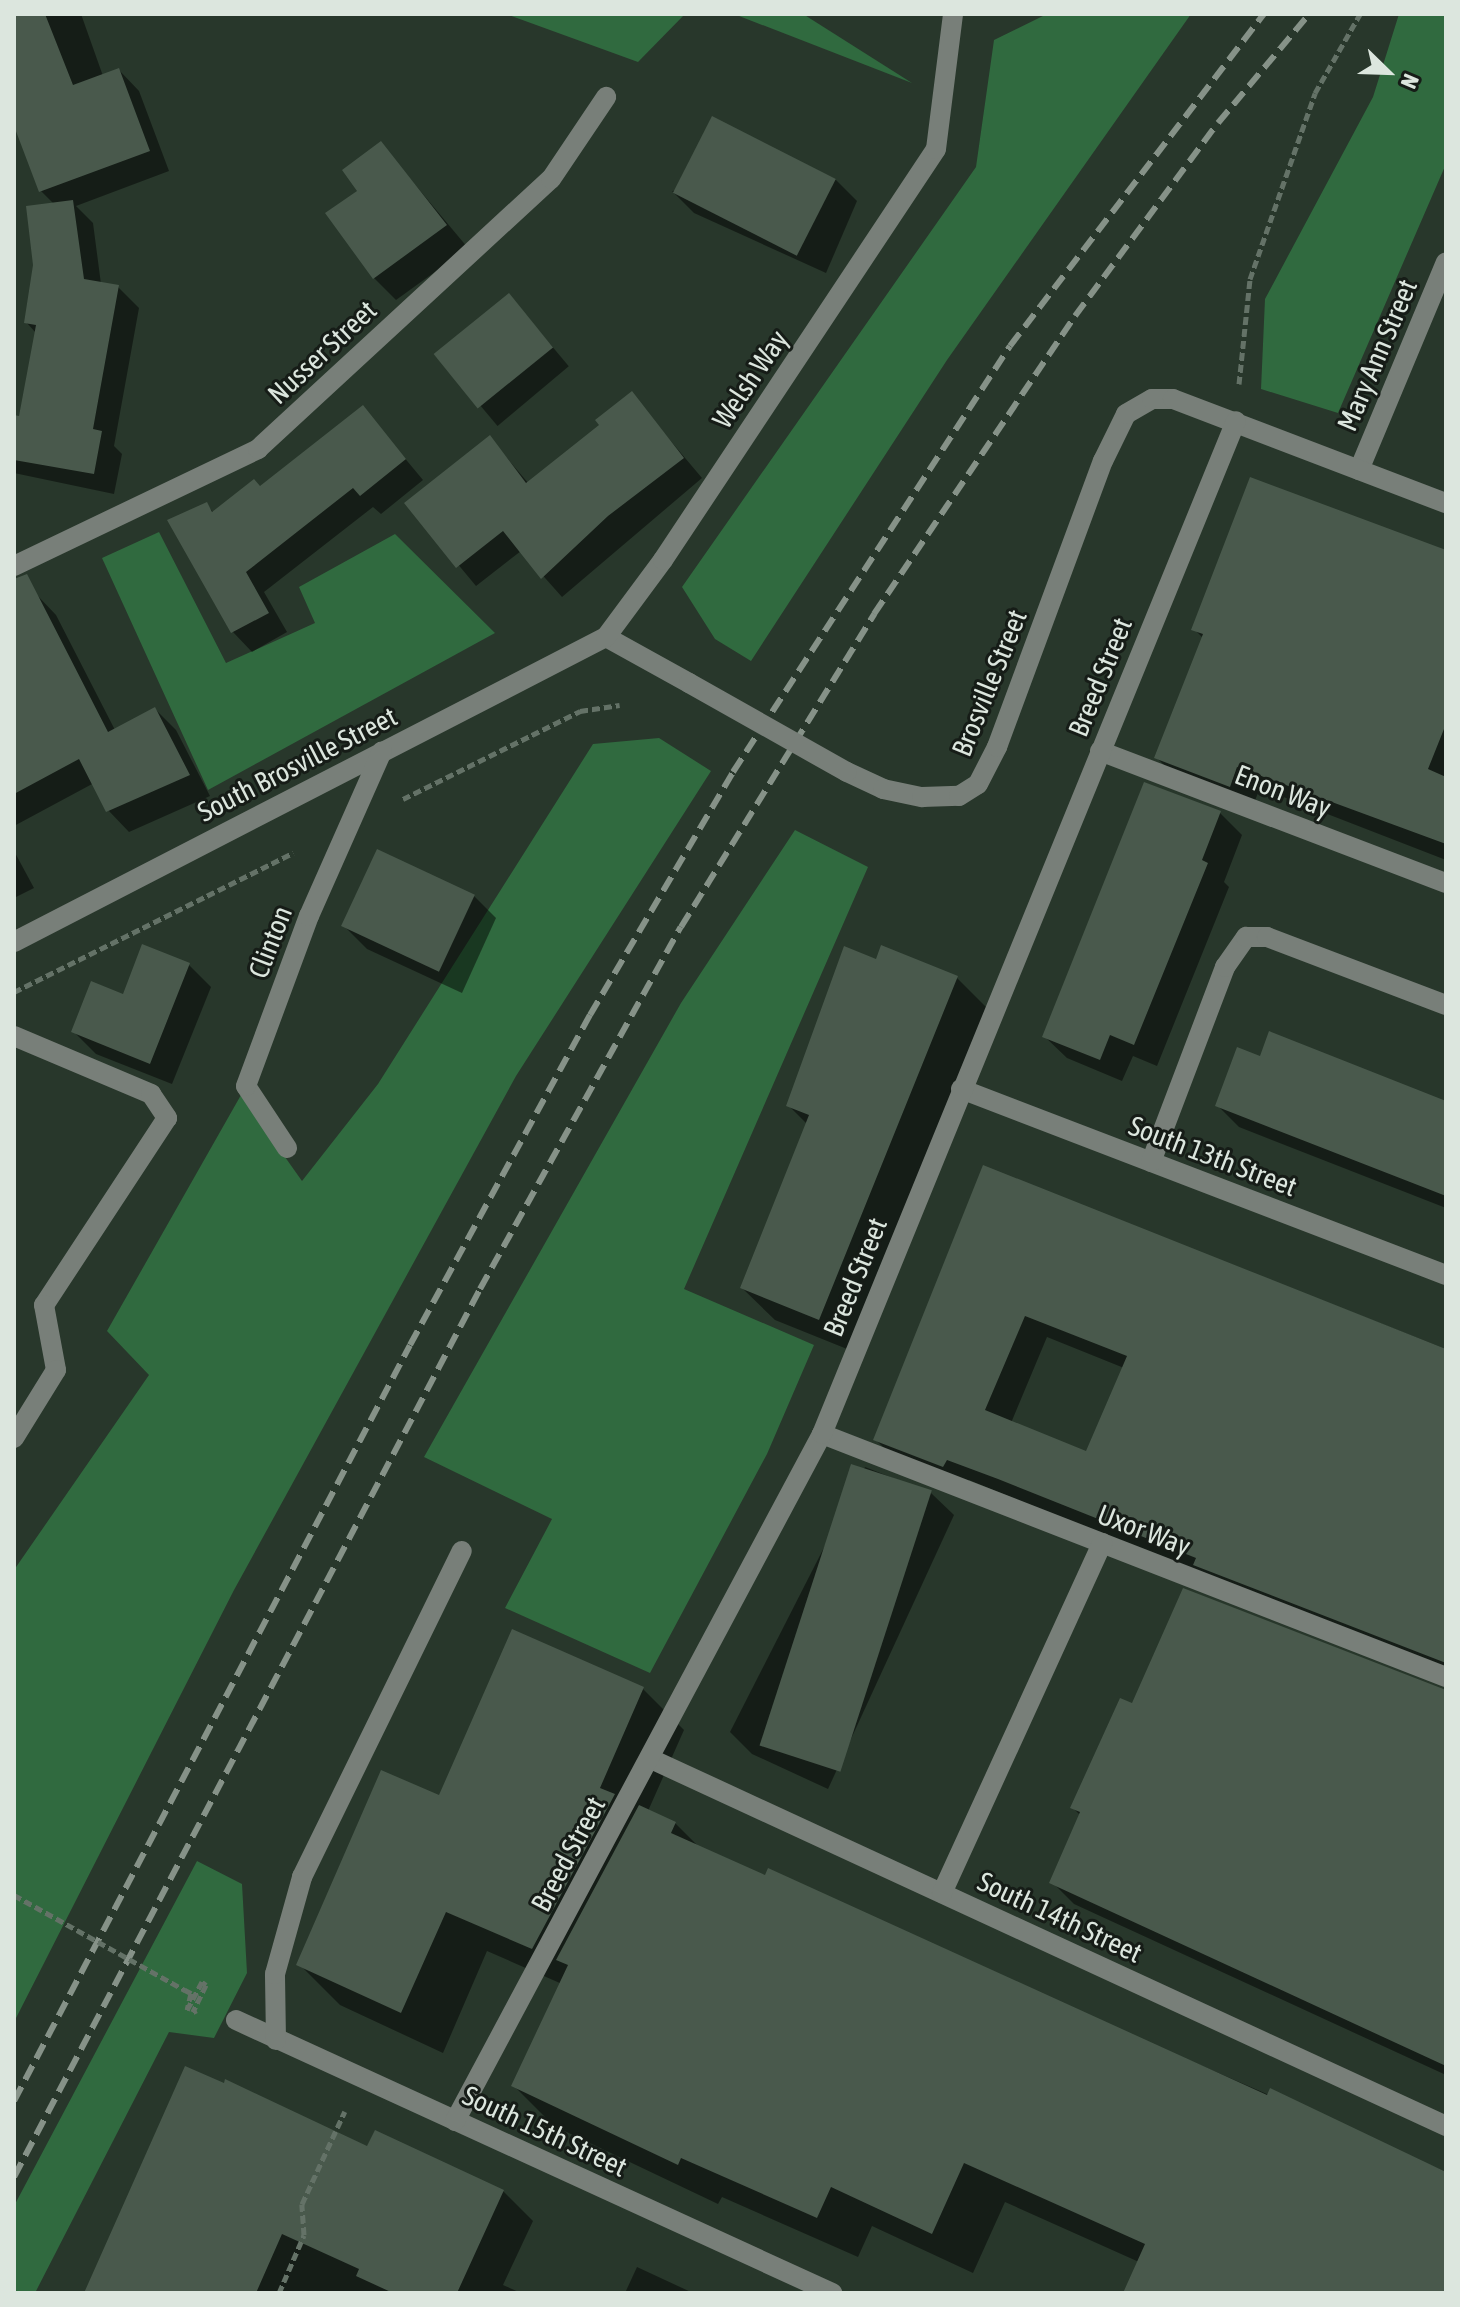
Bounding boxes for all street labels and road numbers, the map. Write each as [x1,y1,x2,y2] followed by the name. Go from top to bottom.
[1330,274,1424,436] street label: Mary Ann Street
[261,293,383,411] street label: Nusser Street
[705,324,795,434] street label: Welsh Way
[944,605,1034,761] street label: Brosville Street
[1061,613,1139,741] street label: Breed Street
[192,699,402,829] street label: South Brosville Street
[1230,757,1336,825] street label: Enon Way
[241,901,299,983] street label: Clinton
[1124,1109,1302,1203] street label: South 13th Street
[816,1213,894,1341] street label: Breed Street
[1093,1497,1195,1563] street label: Uxor Way
[524,1791,612,1917] street label: Breed Street
[973,1864,1147,1970] street label: South 14th Street
[458,2078,632,2184] street label: South 15th Street

